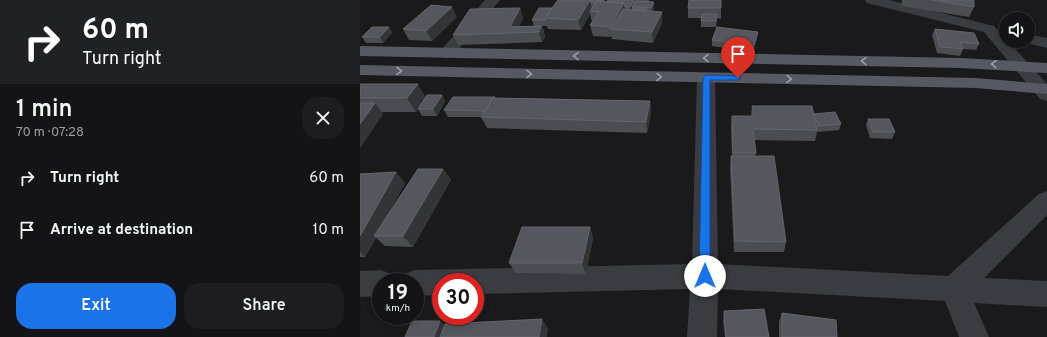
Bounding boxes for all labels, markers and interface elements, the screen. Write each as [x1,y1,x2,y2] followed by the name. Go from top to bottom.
[999,12,1035,48] map controls
[999,12,1035,48] button: sound
[82,13,149,49] text: 60 m
[16,16,68,68] icon: right
[721,37,755,78] pin
[727,43,749,65] icon: arrive
[82,48,162,71] text: Turn right
[573,51,579,60] one-way arrow
[703,54,709,62] one-way arrow
[861,57,867,65] one-way arrow
[991,60,997,69] one-way arrow
[396,67,402,75] one-way arrow
[526,70,532,78] one-way arrow
[656,72,662,81] one-way arrow
[786,75,792,83] one-way arrow
[16,95,73,125] text: 1 min
[302,97,344,139] button: close
[16,125,84,141] text: 70 m · 07:28
[16,167,38,189] icon: right
[50,169,119,188] text: Turn right
[309,169,344,188] text: 60 m
[16,219,38,241] icon: arrive
[50,221,193,240] text: Arrive at destination
[313,221,344,240] text: 10 m
[684,255,726,297] position arrow
[432,273,484,325] speed limit sign: 30
[388,281,408,307] text: 19
[16,283,176,329] button: Exit
[184,283,344,329] button: Share
[386,302,410,315] text: km/h

